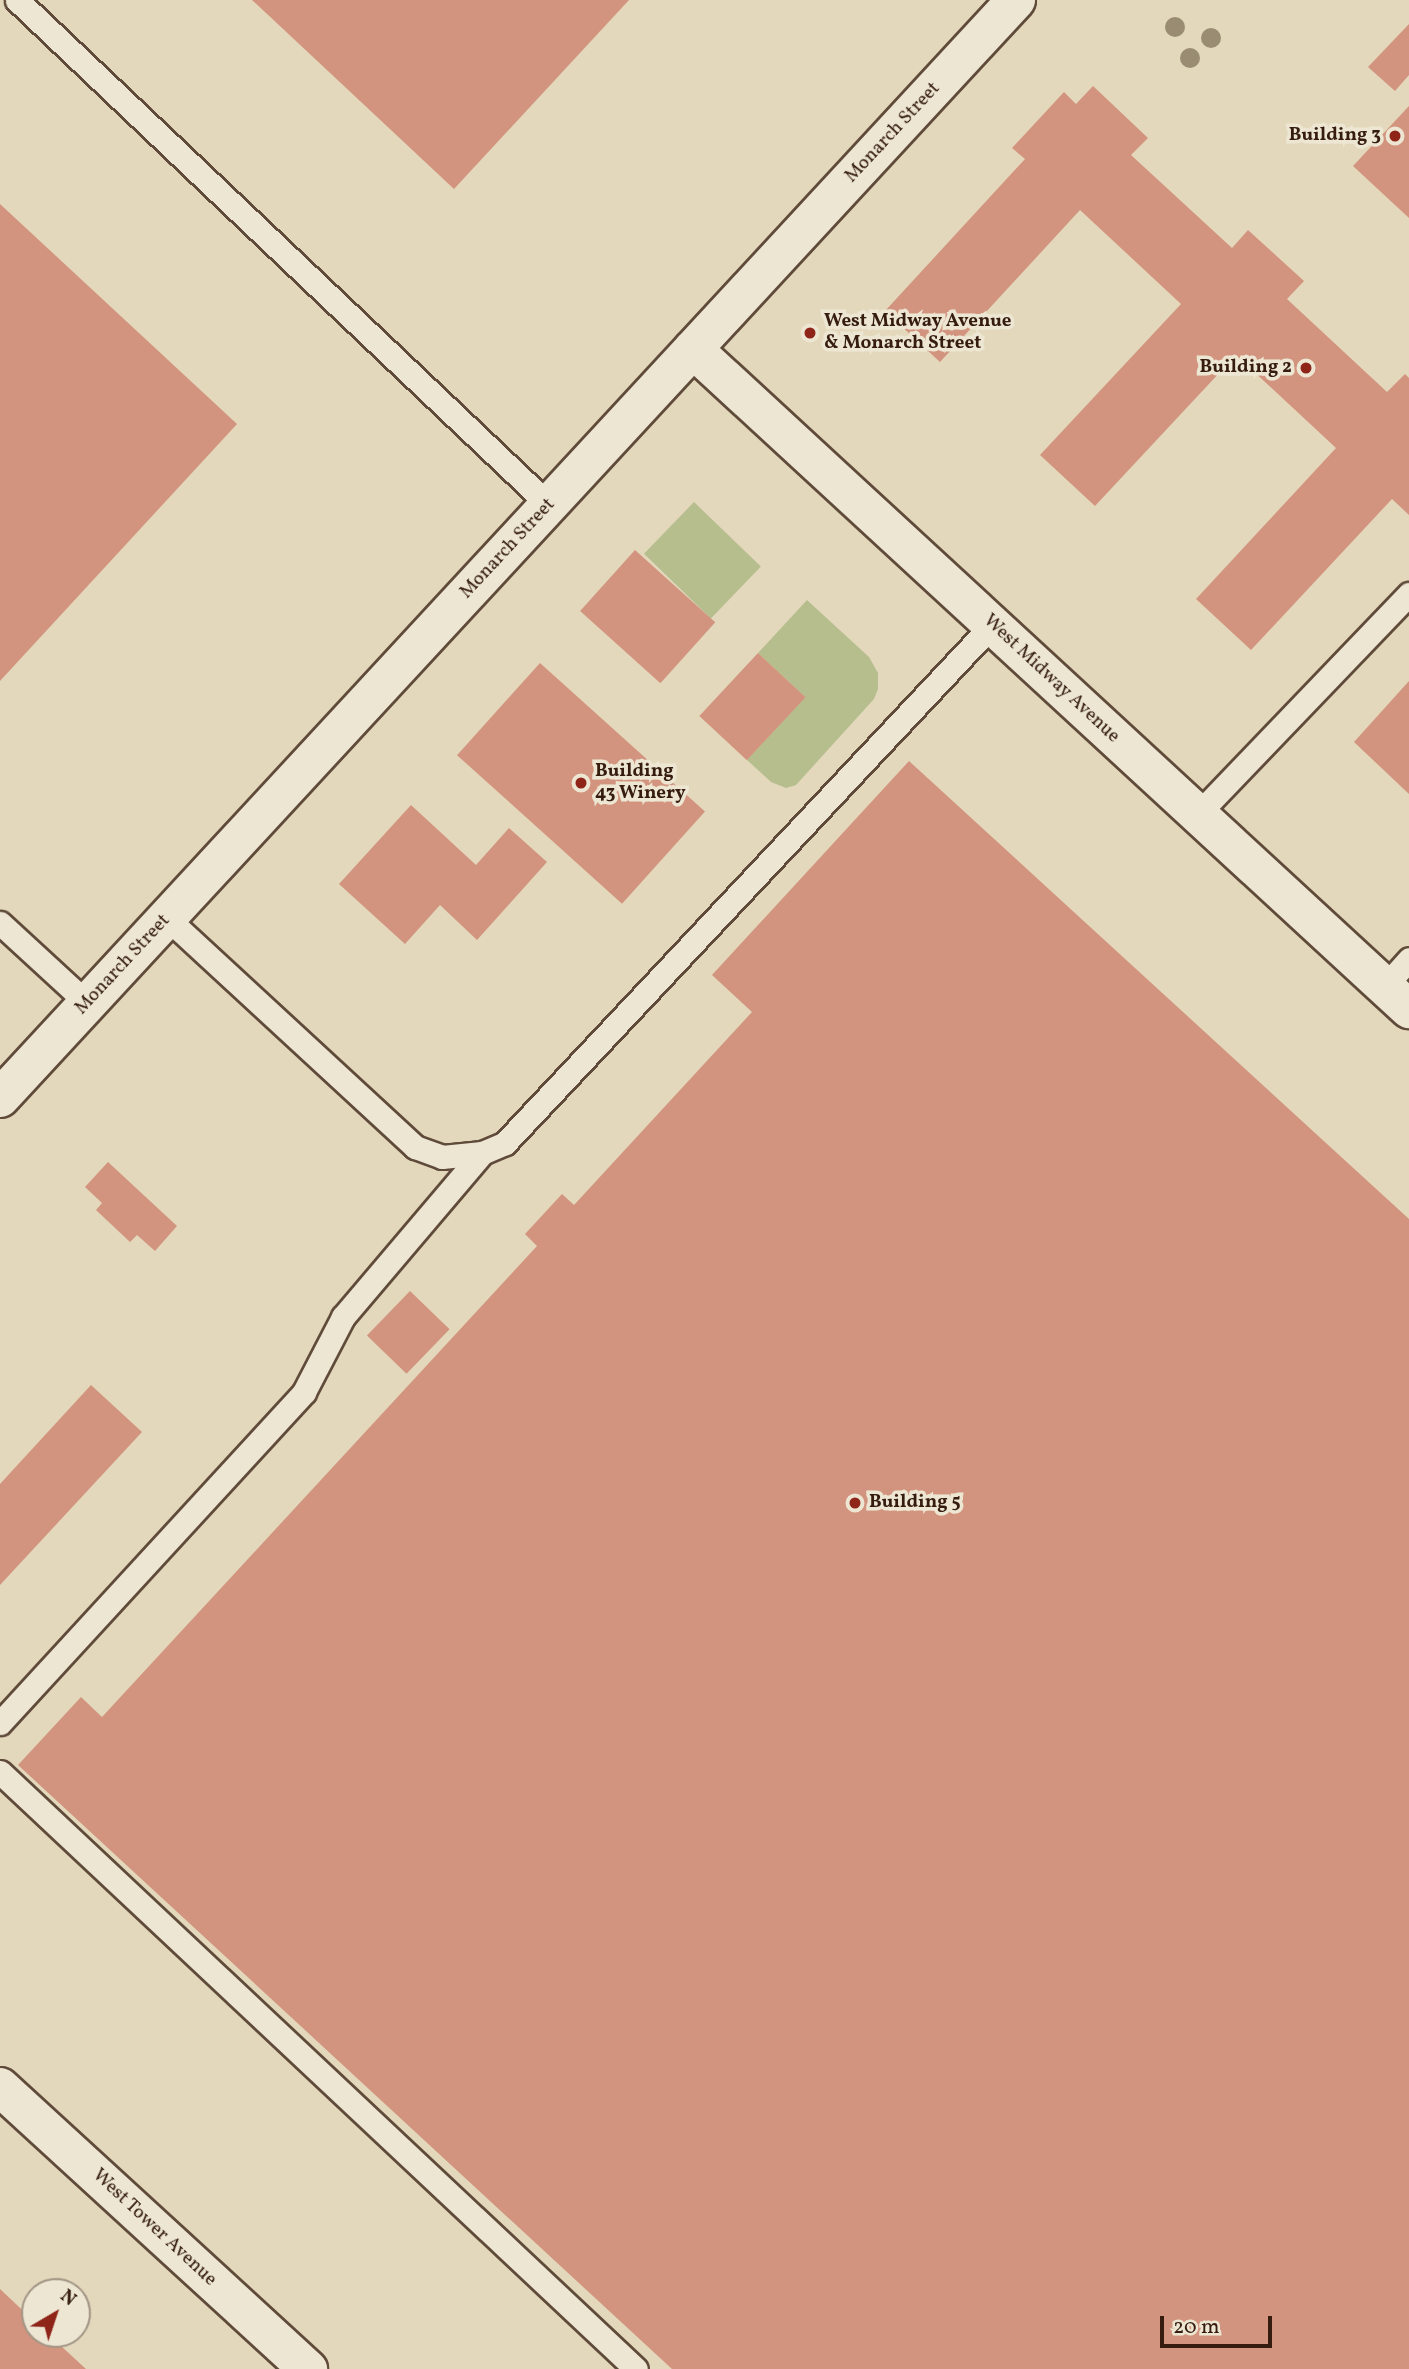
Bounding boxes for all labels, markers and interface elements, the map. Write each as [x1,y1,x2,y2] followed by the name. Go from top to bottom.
[841,78,945,188] street label: Monarch Street
[1289,125,1381,147] place label: Building 3
[1387,128,1403,144] marker: Building 3
[824,311,1012,355] place label: West Midway Avenue & Monarch Street
[802,325,818,341] marker: West Midway Avenue & Monarch Street
[1200,357,1292,379] place label: Building 2
[1298,360,1314,376] marker: Building 2
[456,494,560,604] street label: Monarch Street
[978,610,1124,748] street label: West Midway Avenue
[595,761,686,805] place label: Building 43 Winery
[573,775,589,791] marker: Building 43 Winery
[71,910,175,1020] street label: Monarch Street
[869,1492,961,1514] place label: Building 5
[847,1495,863,1511] marker: Building 5
[87,2164,221,2292] street label: West Tower Avenue
[21,2278,91,2348] north arrow
[54,2284,81,2313] text: N
[1164,2302,1276,2346] scale bar
[1173,2313,1219,2342] text: 20 m

